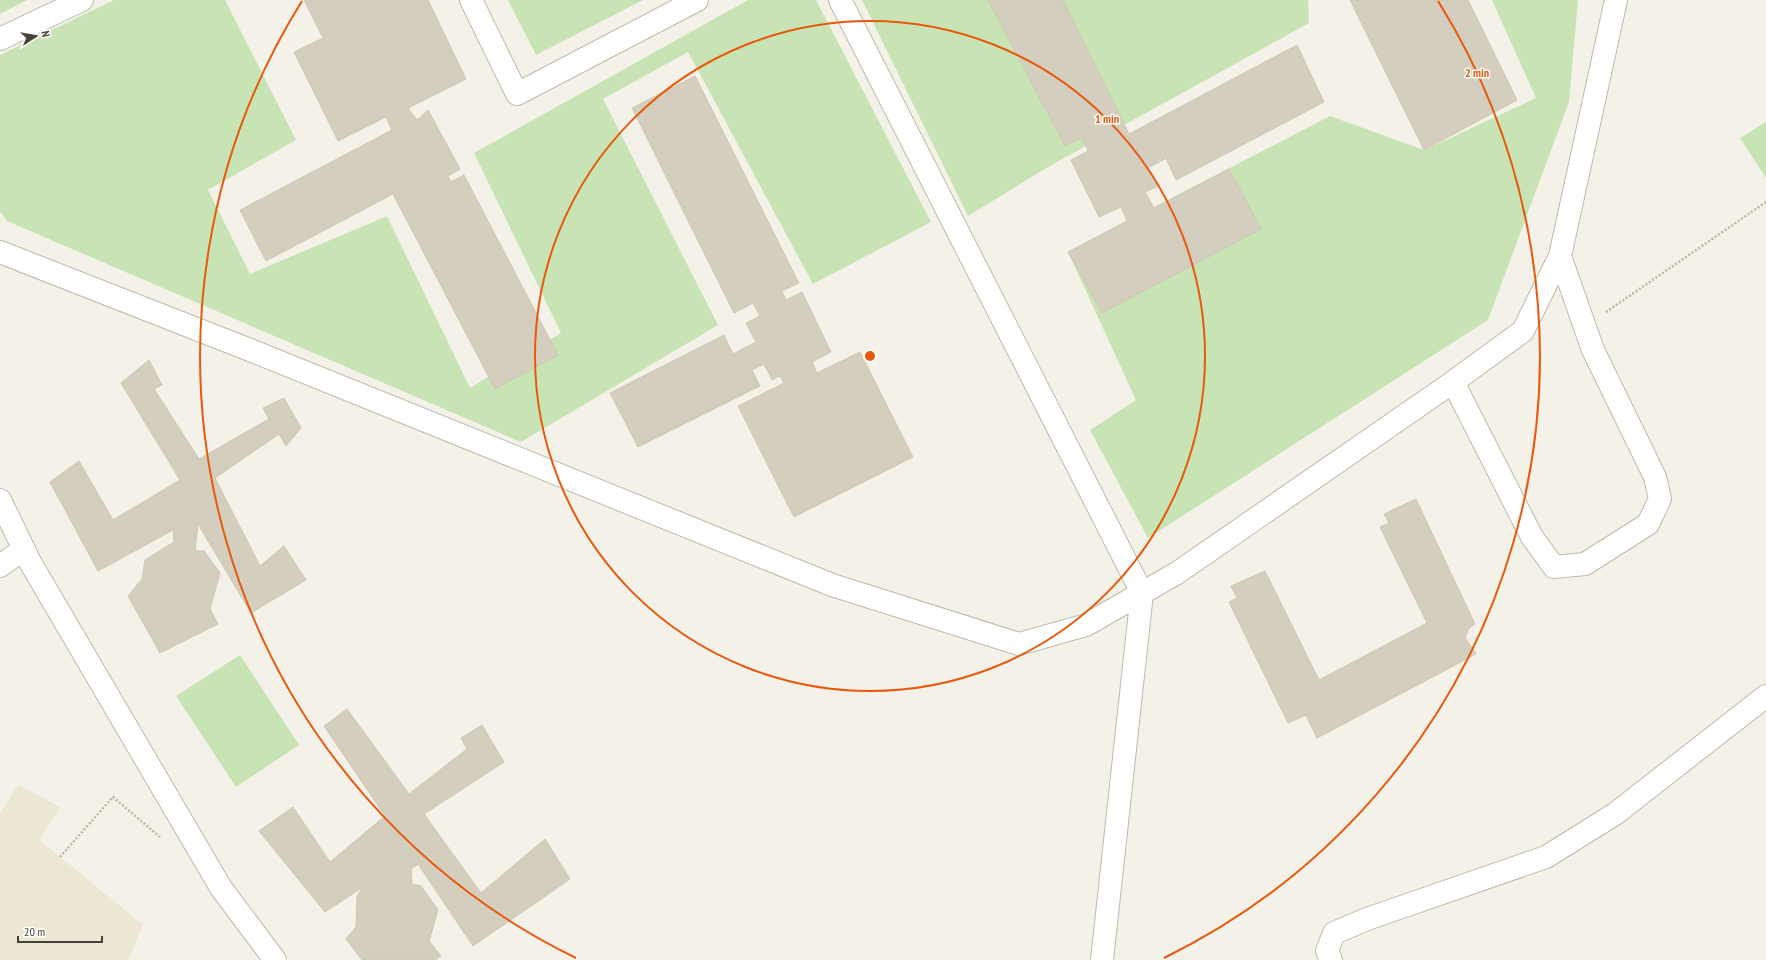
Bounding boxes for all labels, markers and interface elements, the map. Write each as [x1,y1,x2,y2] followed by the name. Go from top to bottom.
[16,16,56,56] north arrow
[38,30,53,38] text: N
[1465,65,1489,80] text: 2 min
[1095,111,1119,126] text: 1 min
[863,349,877,363] centre of rings
[18,918,102,944] scale bar
[24,924,45,939] text: 20 m

